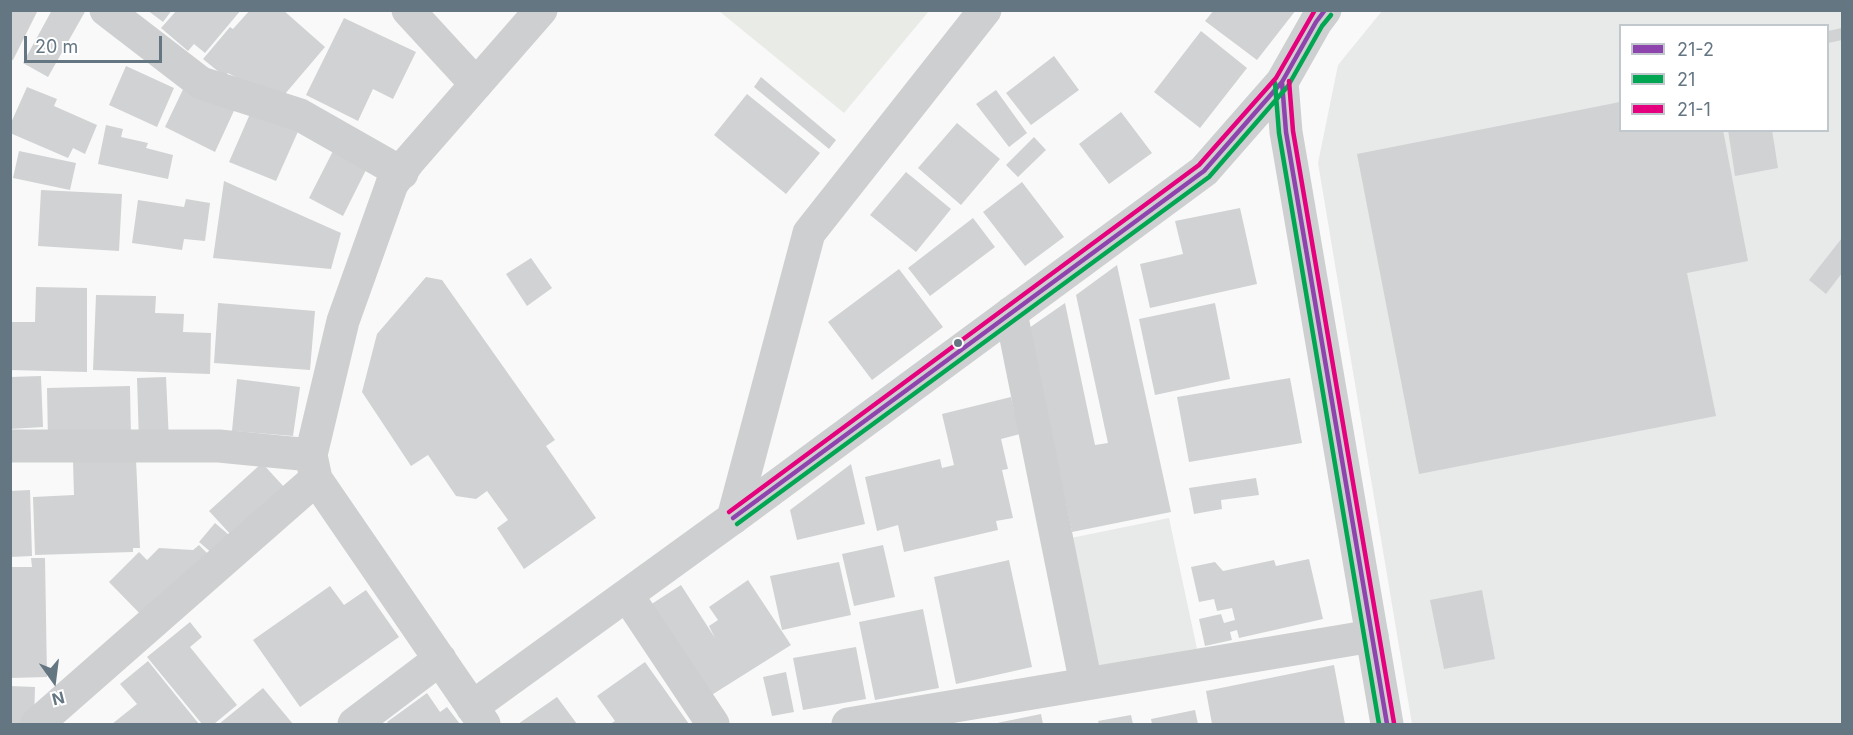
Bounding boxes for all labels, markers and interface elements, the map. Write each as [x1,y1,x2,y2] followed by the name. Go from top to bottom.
[27,24,165,62] scale bar
[1619,24,1829,132] legend
[35,36,78,57] text: 20 m
[1677,39,1714,60] text: 21-2
[1677,69,1695,90] text: 21
[1677,99,1711,120] text: 21-1
[952,337,964,349] unlabelled marker
[24,651,84,711] north arrow
[50,687,67,710] text: N

